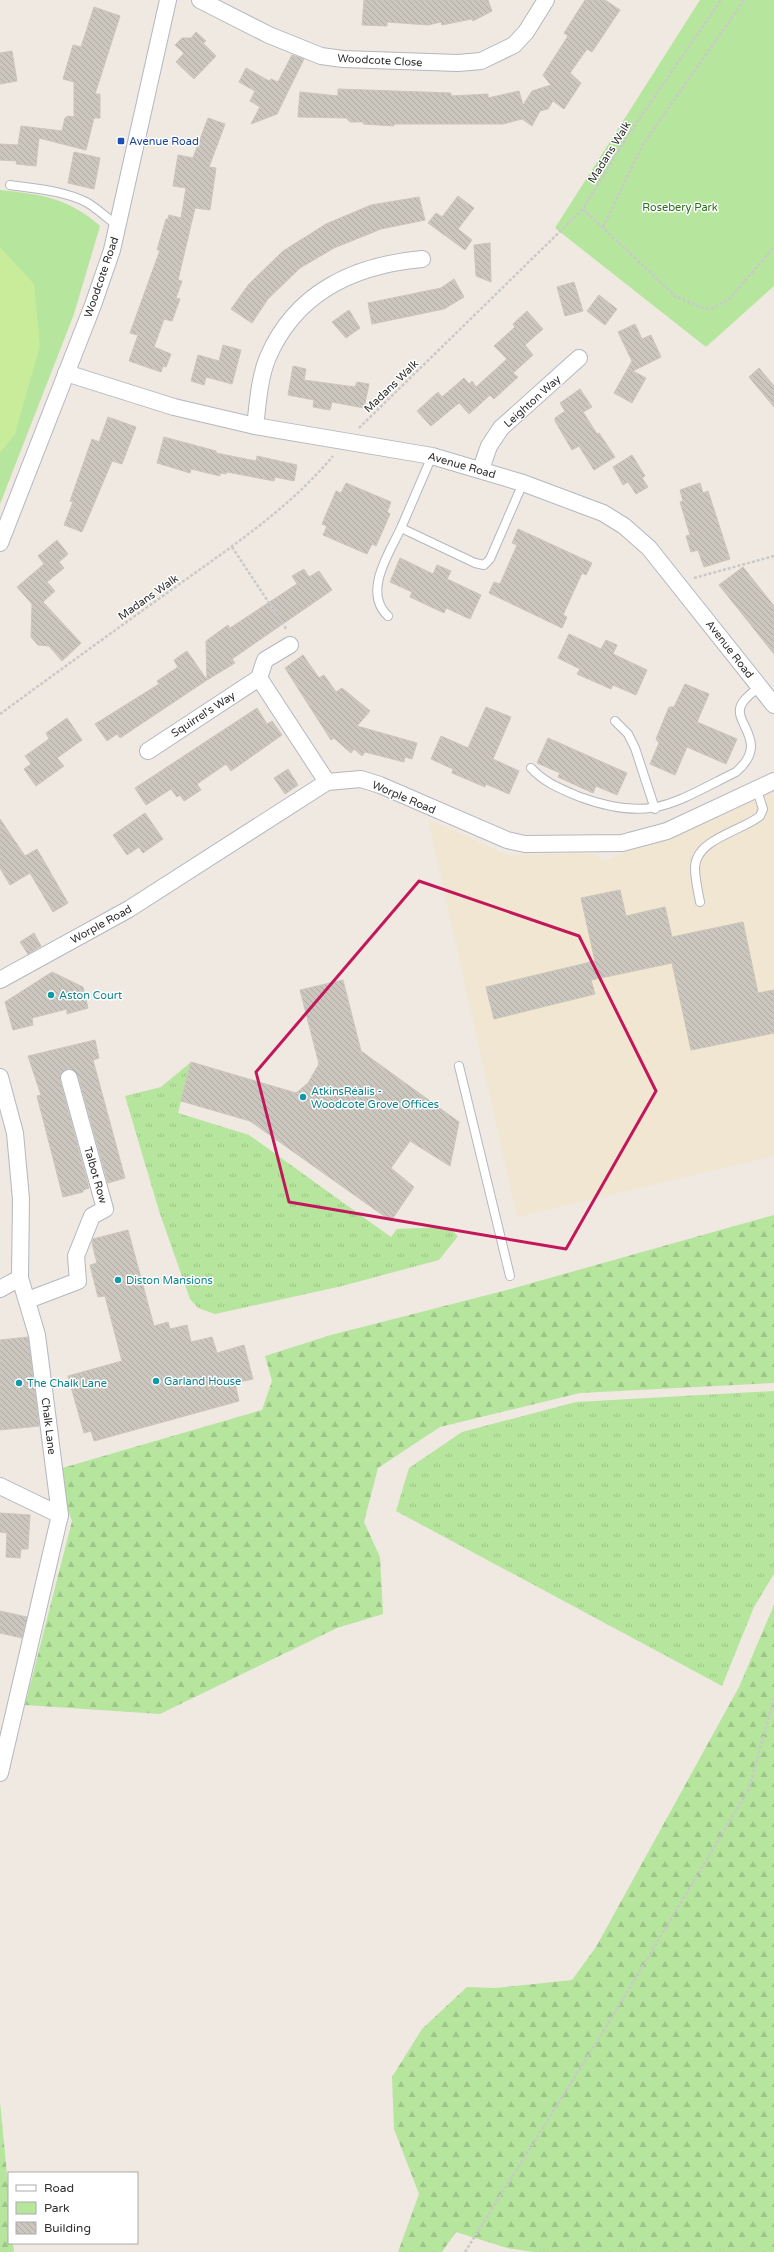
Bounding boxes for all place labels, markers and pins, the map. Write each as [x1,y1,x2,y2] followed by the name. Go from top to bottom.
[129,135,199,148] place label: Avenue Road
[116,136,126,146] marker: Avenue Road
[59,989,122,1002] place label: Aston Court
[46,990,56,1000] marker: Aston Court
[311,1085,439,1111] place label: AtkinsRéalis - Woodcote Grove Offices
[298,1092,308,1102] marker: AtkinsRéalis - Woodcote Grove Offices
[126,1274,213,1287] place label: Diston Mansions
[113,1275,123,1285] marker: Diston Mansions
[164,1375,241,1388] place label: Garland House
[151,1376,161,1386] marker: Garland House
[27,1377,107,1390] place label: The Chalk Lane
[14,1378,24,1388] marker: The Chalk Lane

